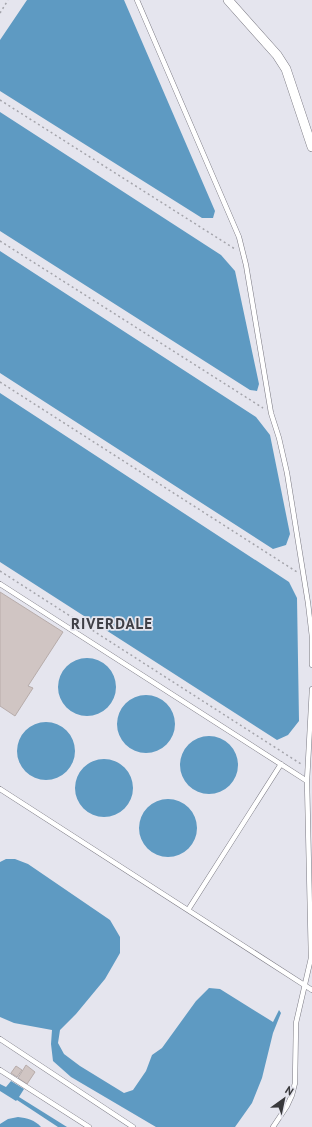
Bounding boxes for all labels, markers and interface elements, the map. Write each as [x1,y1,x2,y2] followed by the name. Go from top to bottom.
[71,614,153,633] district label: RIVERDALE
[264,1079,304,1119] north arrow
[283,1083,296,1098] text: N

